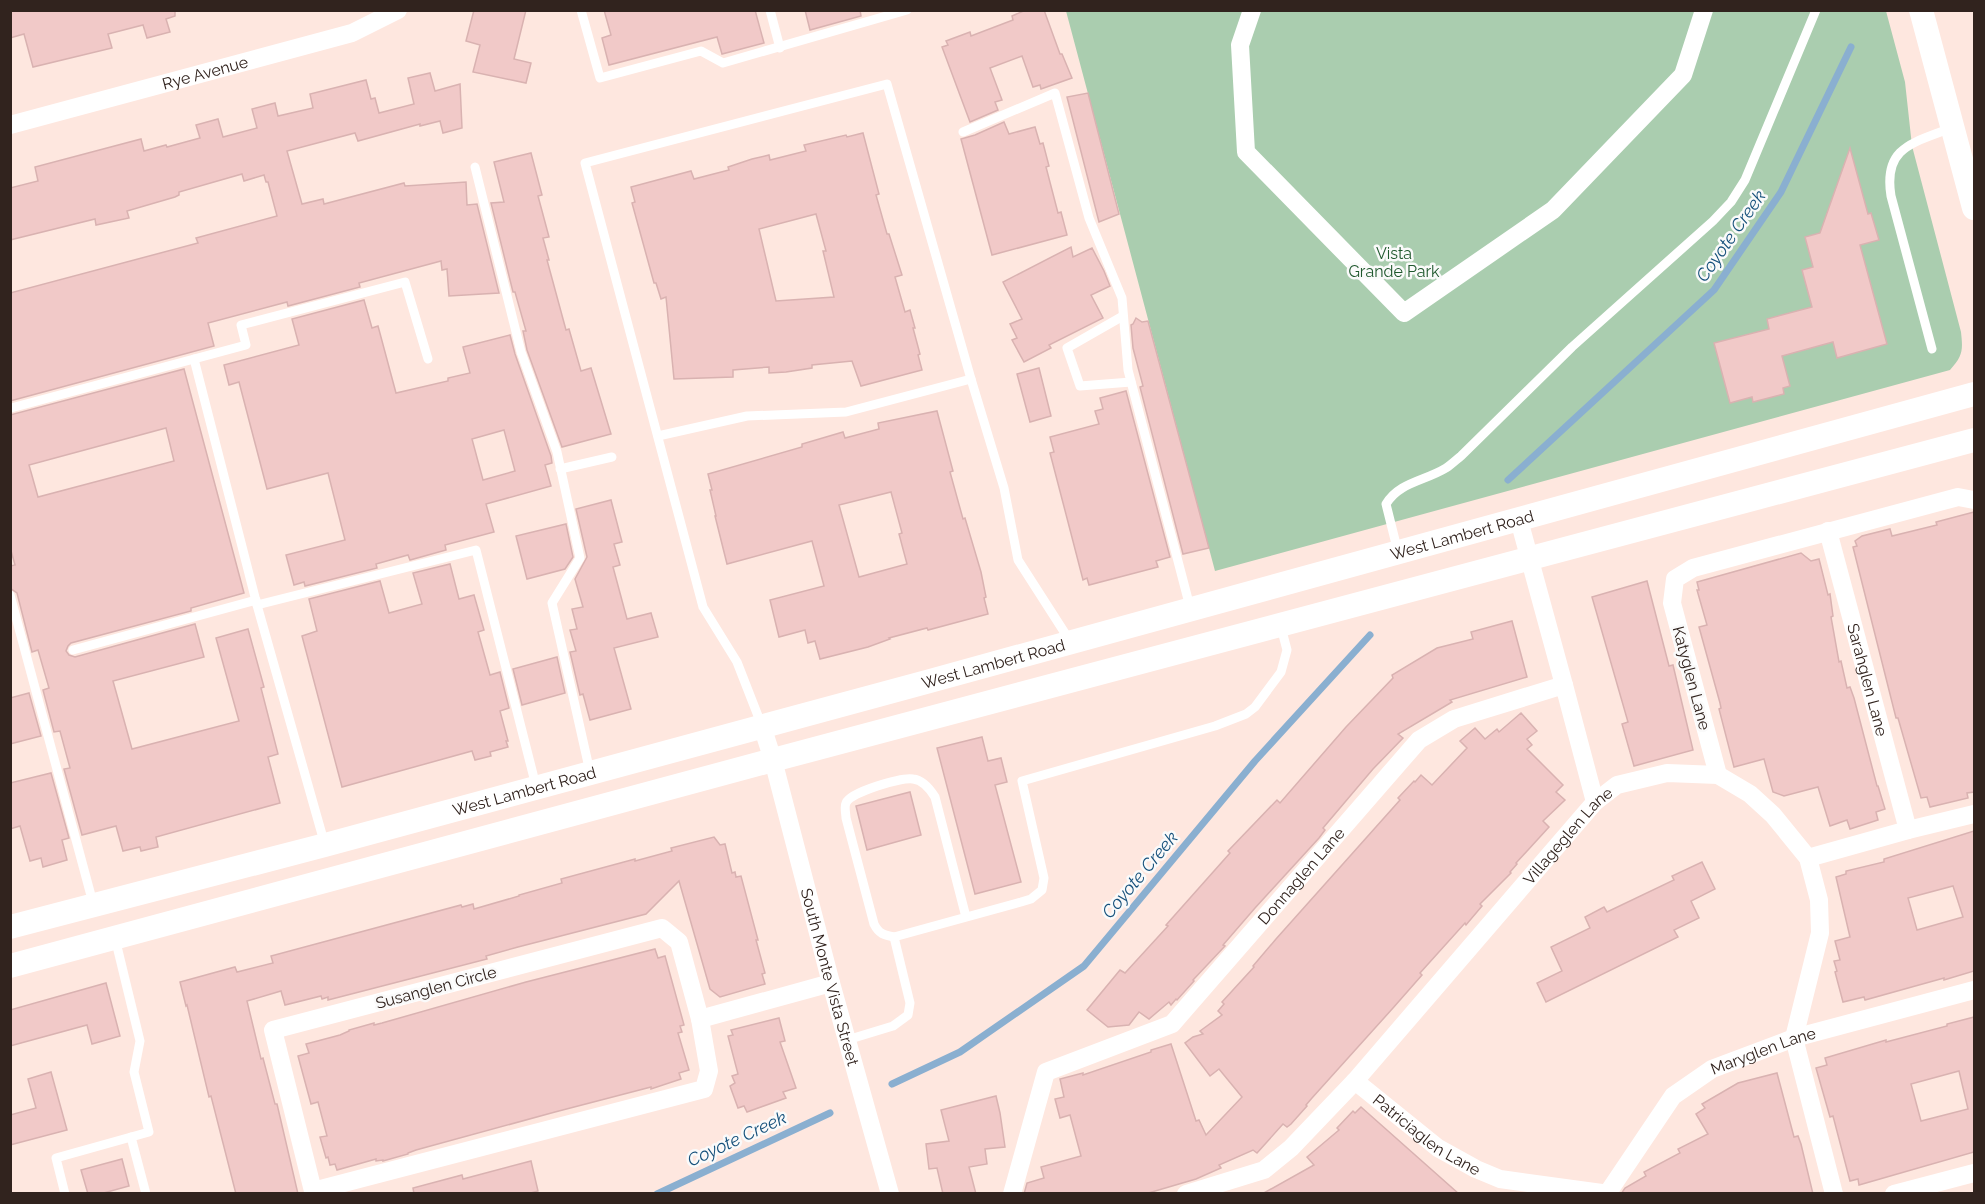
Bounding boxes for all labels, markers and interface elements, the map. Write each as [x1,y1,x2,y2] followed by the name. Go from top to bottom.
[160,52,250,94] street label: Rye Avenue
[1691,186,1770,286] water label: Coyote Creek
[1348,244,1440,281] park label: Vista Grande Park
[1388,506,1536,564] street label: West Lambert Road
[1843,621,1891,738] street label: Sarahglen Lane
[1669,624,1714,732] street label: Katyglen Lane
[920,635,1067,693] street label: West Lambert Road
[451,763,598,820] street label: West Lambert Road
[1519,783,1616,889] street label: Villageglen Lane
[1254,824,1349,928] street label: Donnaglen Lane
[1097,827,1182,922] water label: Coyote Creek
[797,886,863,1069] street label: South Monte Vista Street
[374,962,499,1013] street label: Susanglen Circle
[1708,1024,1818,1079] street label: Maryglen Lane
[1369,1090,1484,1180] street label: Patriciaglen Lane
[684,1106,790,1171] water label: Coyote Creek

